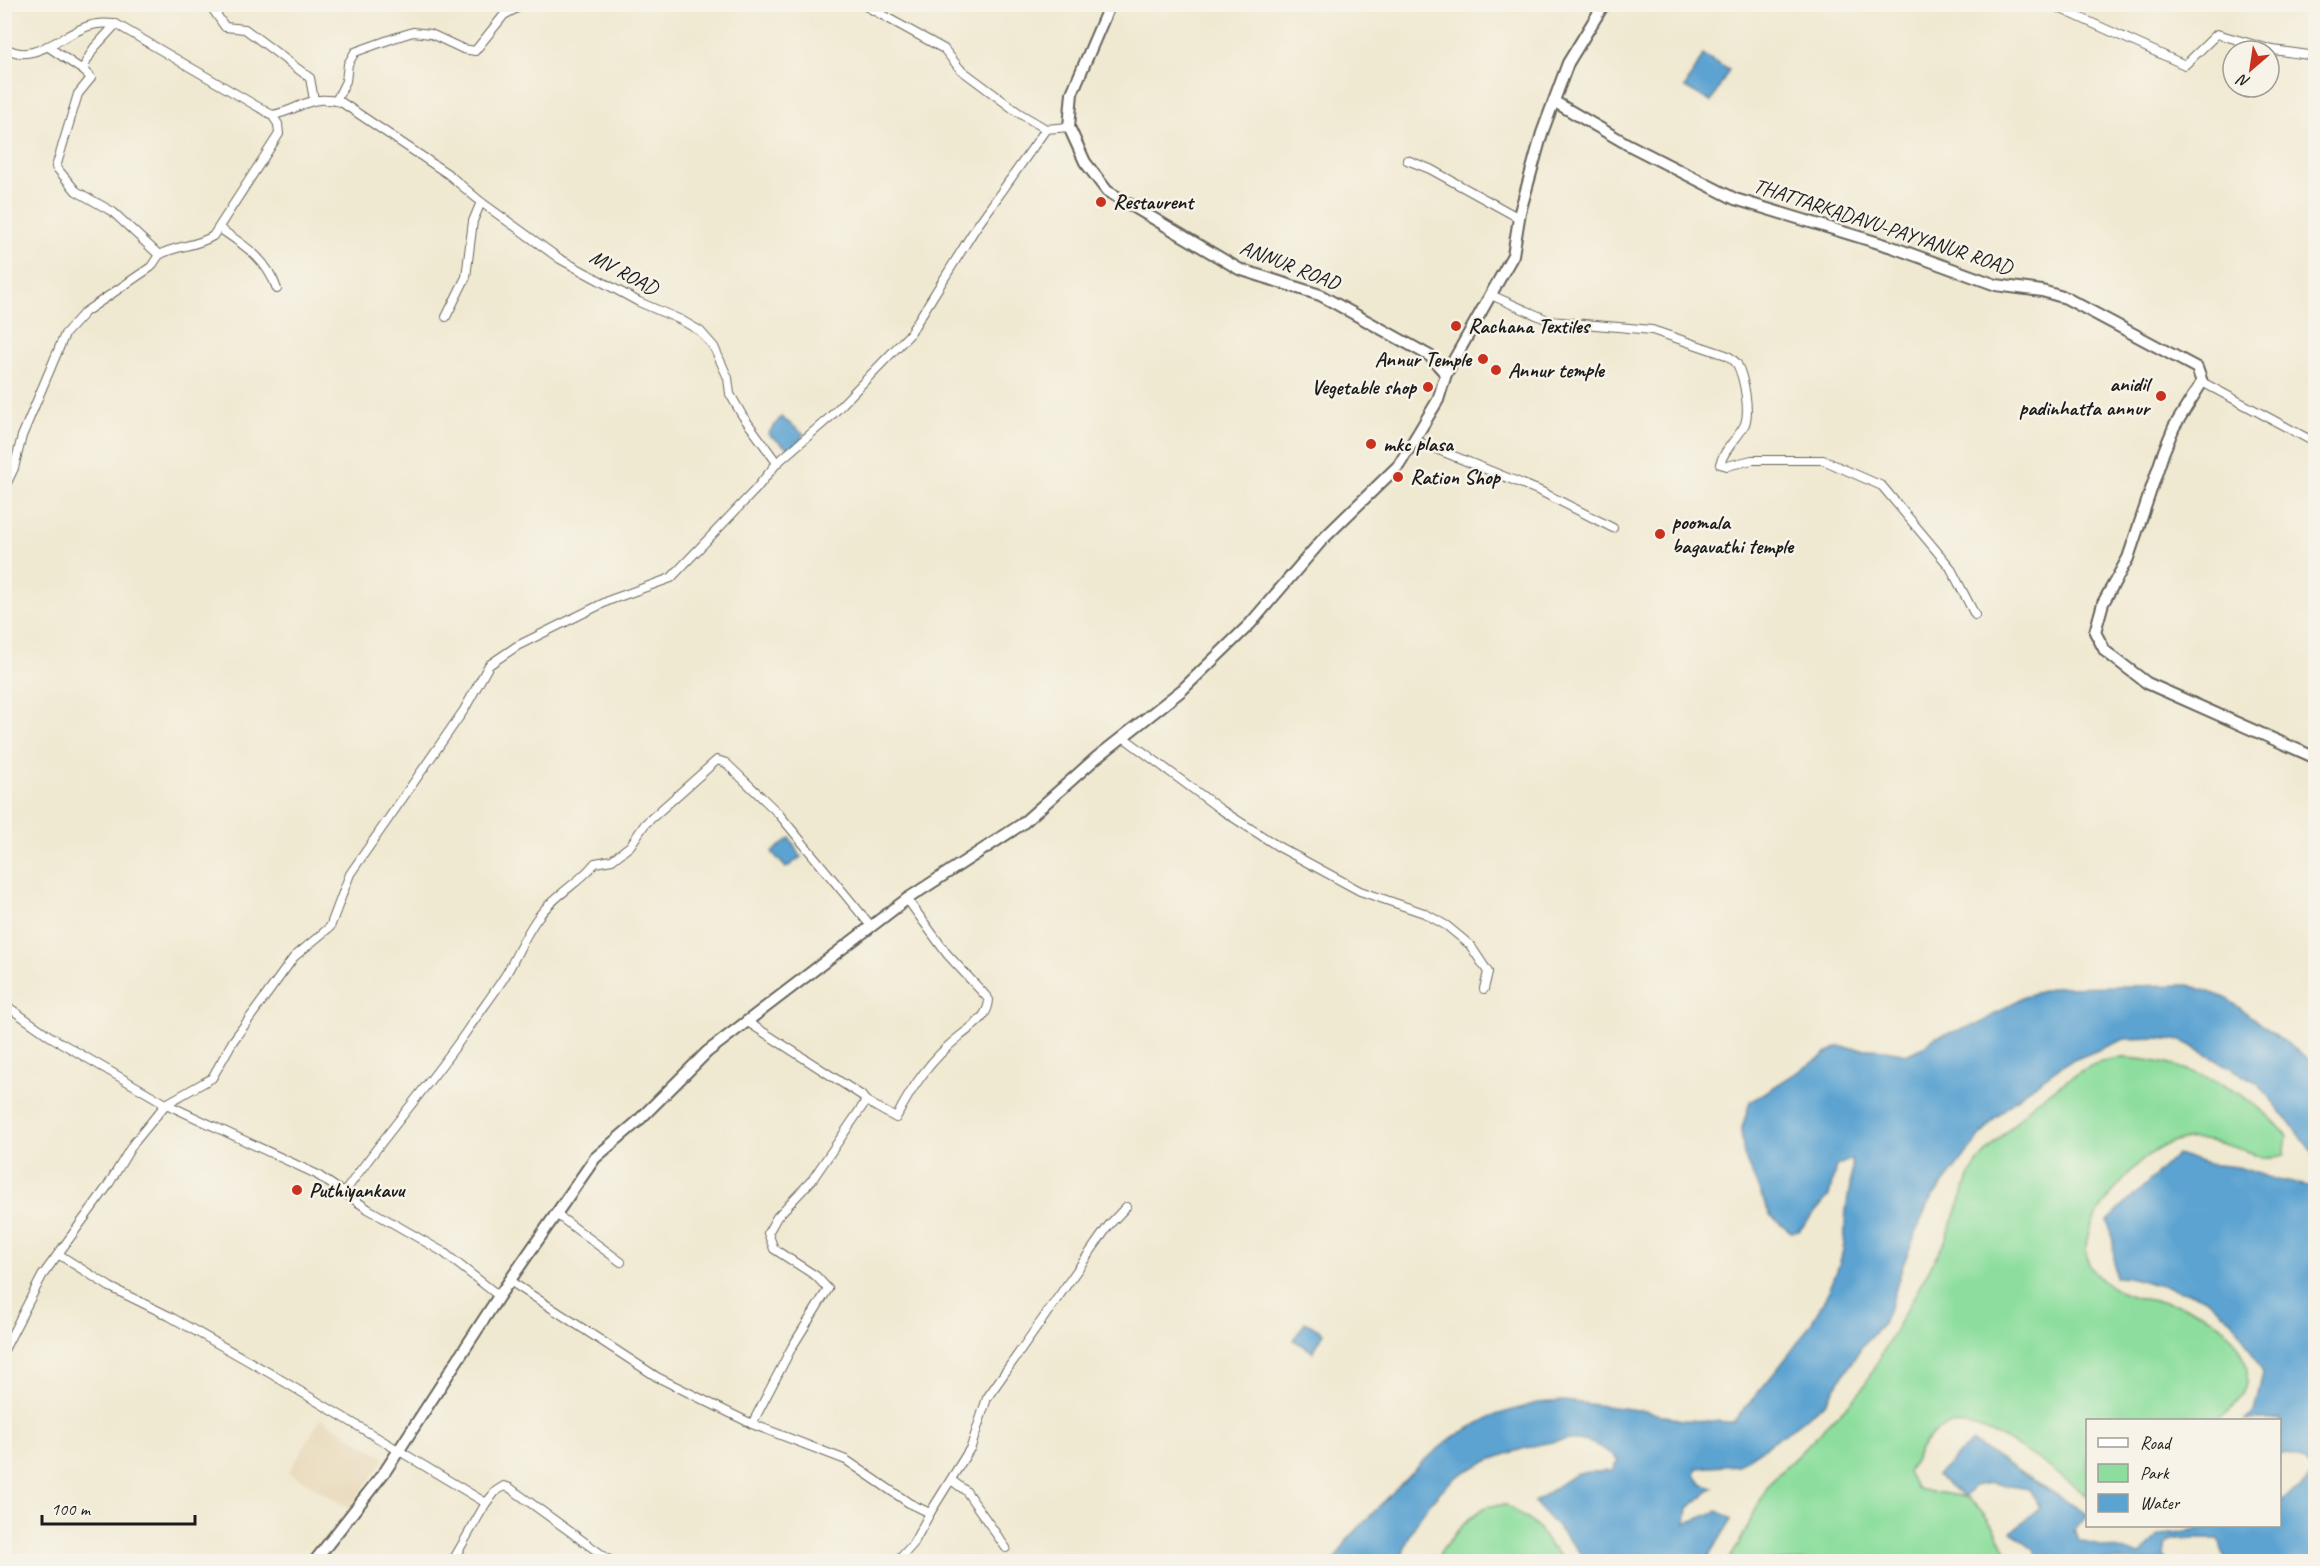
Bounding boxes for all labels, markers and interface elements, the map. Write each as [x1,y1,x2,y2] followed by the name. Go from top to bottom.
[2221,39,2281,99] north arrow
[2232,69,2253,92] text: N
[1750,172,2017,281] street label: THATTARKADAVU-PAYYANUR ROAD
[1113,189,1196,215] place label: Restaurent
[1094,195,1108,209] marker: Restaurent
[1236,234,1345,297] street label: ANNUR ROAD
[585,243,664,302] street label: MV ROAD
[1468,313,1592,339] place label: Rachana Textiles
[1449,319,1463,333] marker: Rachana Textiles
[1375,346,1473,372] place label: Annur Temple
[1476,352,1490,366] marker: Annur Temple
[1508,357,1606,383] place label: Annur temple
[1489,363,1503,377] marker: Annur temple
[2019,371,2153,421] place label: anidil padinhatta annur
[1311,374,1418,400] place label: Vegetable shop
[1421,380,1435,394] marker: Vegetable shop
[2154,389,2168,403] marker: anidil padinhatta annur
[1383,431,1454,457] place label: mkc plasa
[1364,437,1378,451] marker: mkc plasa
[1410,464,1502,490] place label: Ration Shop
[1391,470,1405,484] marker: Ration Shop
[1672,509,1795,559] place label: poomala bagavathi temple
[1653,527,1667,541] marker: poomala bagavathi temple
[309,1177,407,1203] place label: Puthiyankavu
[290,1183,304,1197] marker: Puthiyankavu
[2086,1419,2281,1527] legend
[2140,1432,2173,1454] text: Road
[2140,1462,2170,1484] text: Park
[42,1488,195,1526] scale bar
[2140,1492,2181,1514] text: Water
[51,1498,92,1520] text: 100 m

